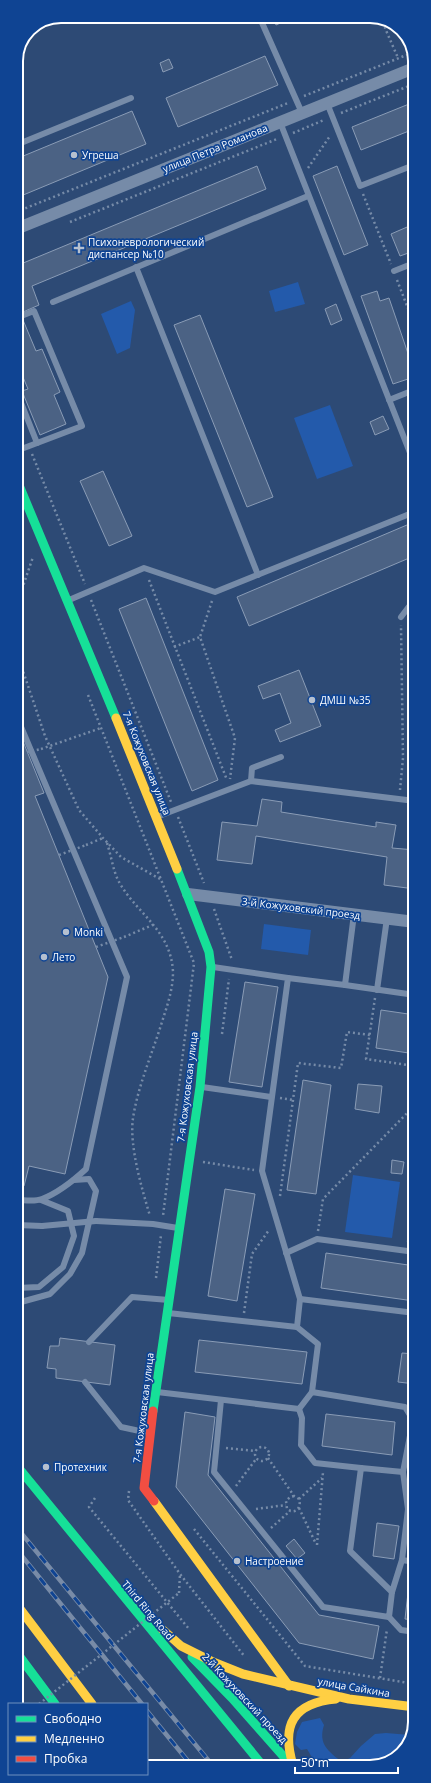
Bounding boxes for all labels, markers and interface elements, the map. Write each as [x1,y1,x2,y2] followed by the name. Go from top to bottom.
[160,121,270,175] street label: улица Петра Романова
[82,148,119,162] place label: Угреша
[69,150,79,160] marker: Угреша
[88,235,204,261] place label: Психоневрологический диспансер №10
[73,242,85,254] marker: Психоневрологический диспансер №10
[320,693,371,707] place label: ДМШ №35
[307,695,317,705] marker: ДМШ №35
[120,709,174,817] street label: 7-я Кожуховская улица
[241,894,361,922] street label: 3-й Кожуховский проезд
[74,925,103,939] place label: Monki
[61,927,71,937] marker: Monki
[52,950,75,964] place label: Лето
[39,952,49,962] marker: Лето
[173,1031,201,1143] street label: 7-я Кожуховская улица
[129,1352,157,1464] street label: 7-я Кожуховская улица
[54,1460,108,1474] place label: Протехник
[41,1462,51,1472] marker: Протехник
[245,1554,304,1568] place label: Настроение
[232,1556,242,1566] marker: Настроение
[119,1577,177,1643] street label: Third Ring Road
[199,1650,291,1747] street label: 2-й Кожуховский проезд
[317,1674,391,1700] street label: улица Сайкина
[8,1703,148,1775] legend
[44,1710,102,1727] text: Свободно
[44,1730,104,1747] text: Медленно
[295,1749,398,1775] scale bar
[44,1750,87,1767] text: Пробка
[301,1754,329,1771] text: 50 m

